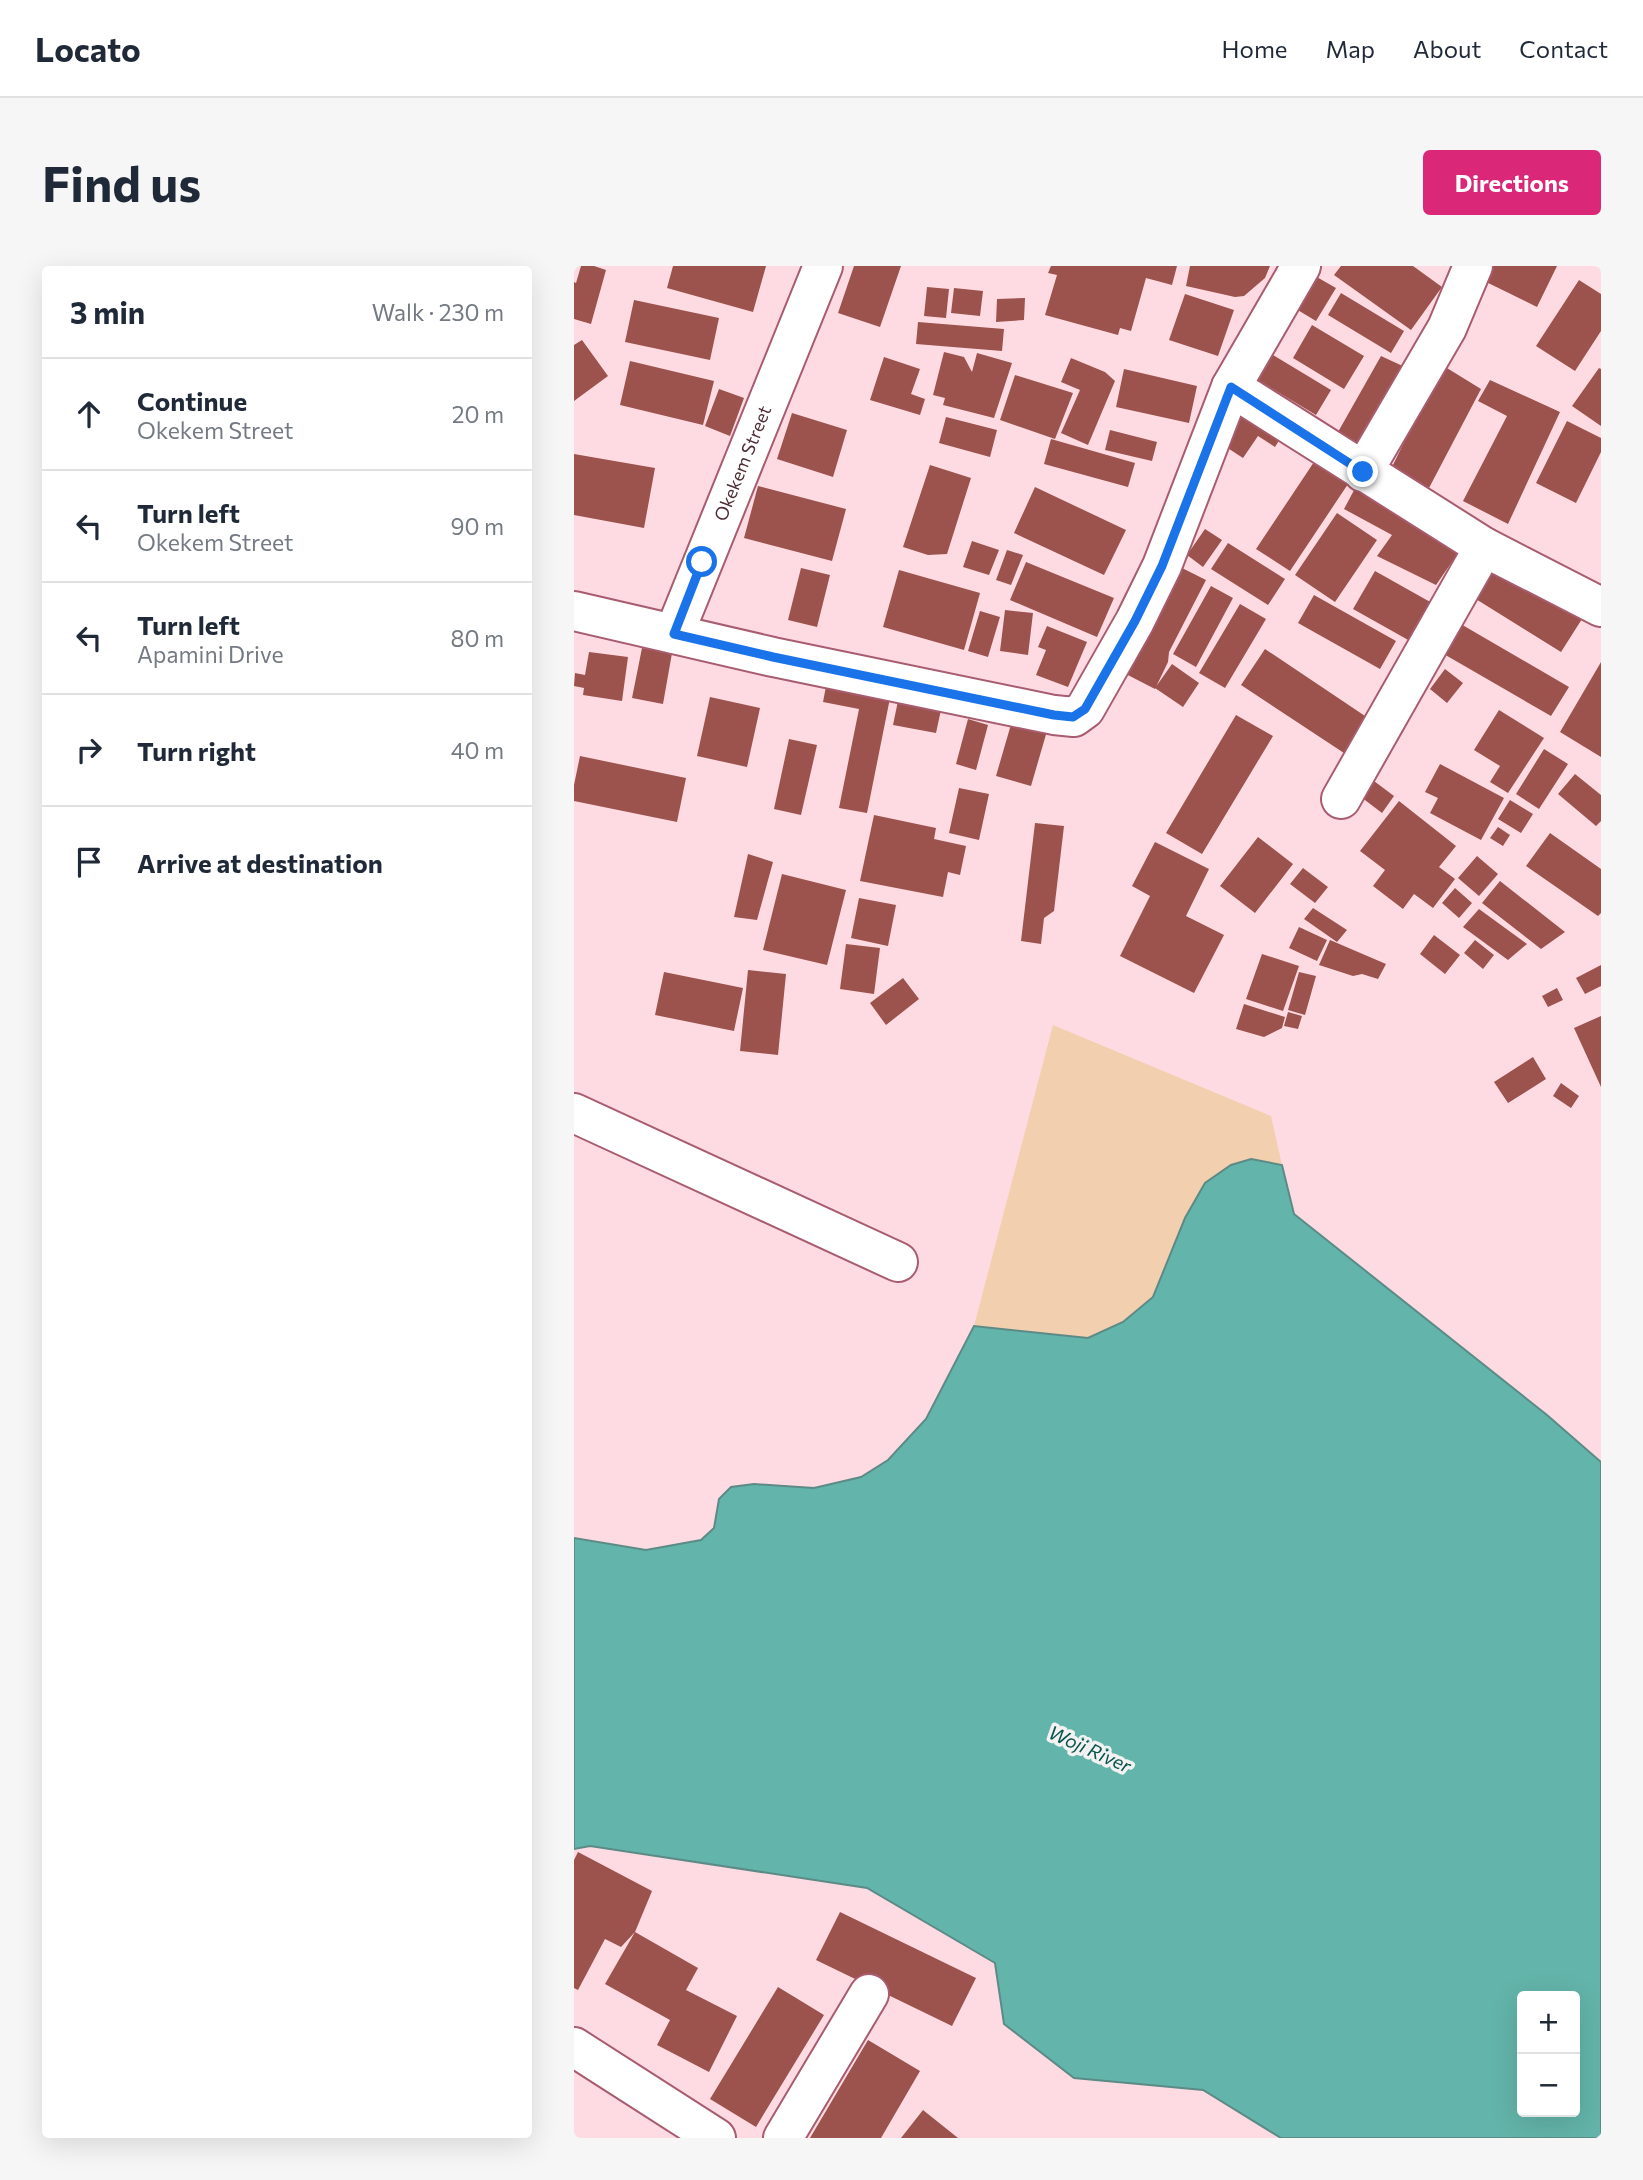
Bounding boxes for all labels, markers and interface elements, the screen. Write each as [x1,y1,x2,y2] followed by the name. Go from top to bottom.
[35,28,141,69] text: Locato
[1222,34,1288,63] text: Home
[1326,34,1375,63] text: Map
[1413,34,1481,63] text: About
[1519,34,1608,63] text: Contact
[1423,150,1601,215] button: Directions
[42,152,201,212] text: Find us
[70,293,145,330] text: 3 min
[372,298,504,326] text: Walk · 230 m
[137,385,247,416] text: Continue
[70,395,108,433] icon: ahead
[452,400,504,428] text: 20 m
[709,402,775,524] street label: Okekem Street
[137,416,293,444] text: Okekem Street
[1347,456,1378,487] route end
[137,497,240,528] text: Turn left
[70,507,108,545] icon: left
[451,512,504,540] text: 90 m
[137,528,293,556] text: Okekem Street
[686,546,717,577] route start
[137,609,240,640] text: Turn left
[70,619,108,657] icon: left
[451,624,504,652] text: 80 m
[137,640,284,668] text: Apamini Drive
[70,731,108,769] icon: right
[137,735,256,766] text: Turn right
[451,736,504,764] text: 40 m
[70,843,108,881] icon: arrive
[137,847,383,878] text: Arrive at destination
[1045,1720,1136,1777] water label: Woji River
[1517,1991,1580,2117] map controls
[1517,1991,1580,2054] button: +
[1517,2054,1580,2117] button: −

